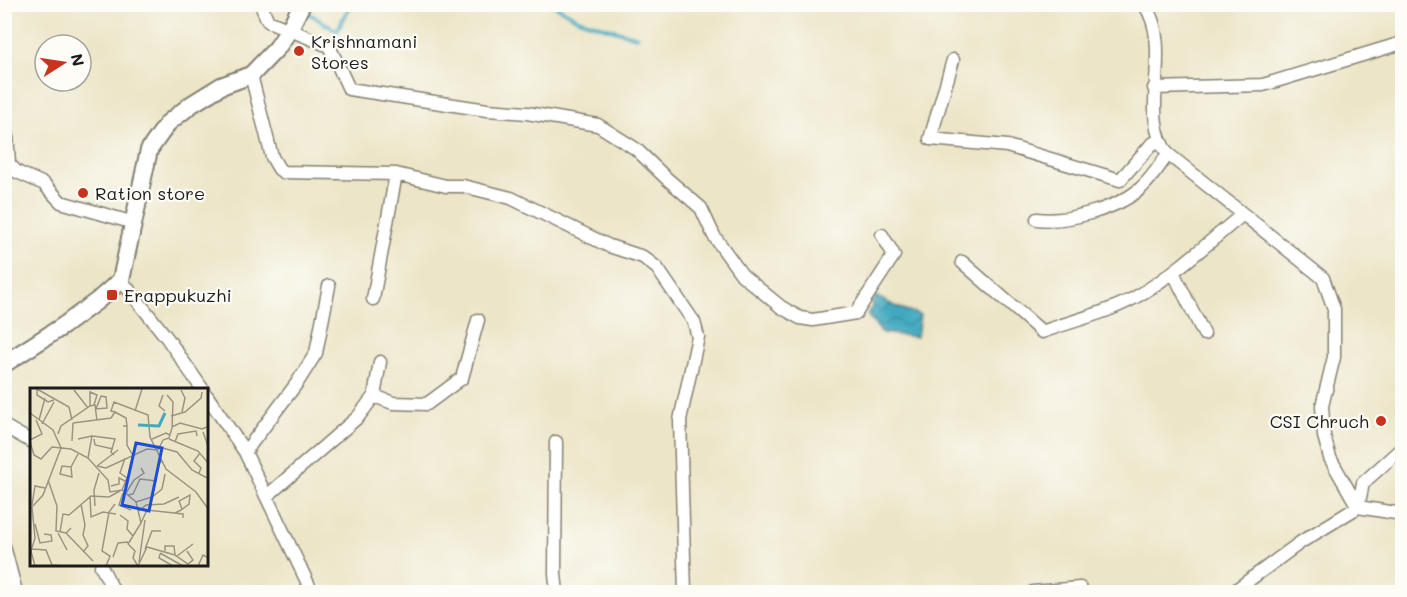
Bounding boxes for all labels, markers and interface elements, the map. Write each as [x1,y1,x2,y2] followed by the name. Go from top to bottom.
[311,29,418,74] place label: Krishnamani Stores
[33,33,93,93] north arrow
[292,44,306,58] marker: Krishnamani Stores
[67,52,90,68] text: N
[95,181,205,205] place label: Ration store
[76,186,90,200] marker: Ration store
[124,283,232,307] place label: Erappukuzhi
[105,288,119,302] marker: Erappukuzhi
[30,388,208,567] inset map
[1270,409,1369,433] place label: CSI Chruch
[1374,414,1388,428] marker: CSI Chruch

